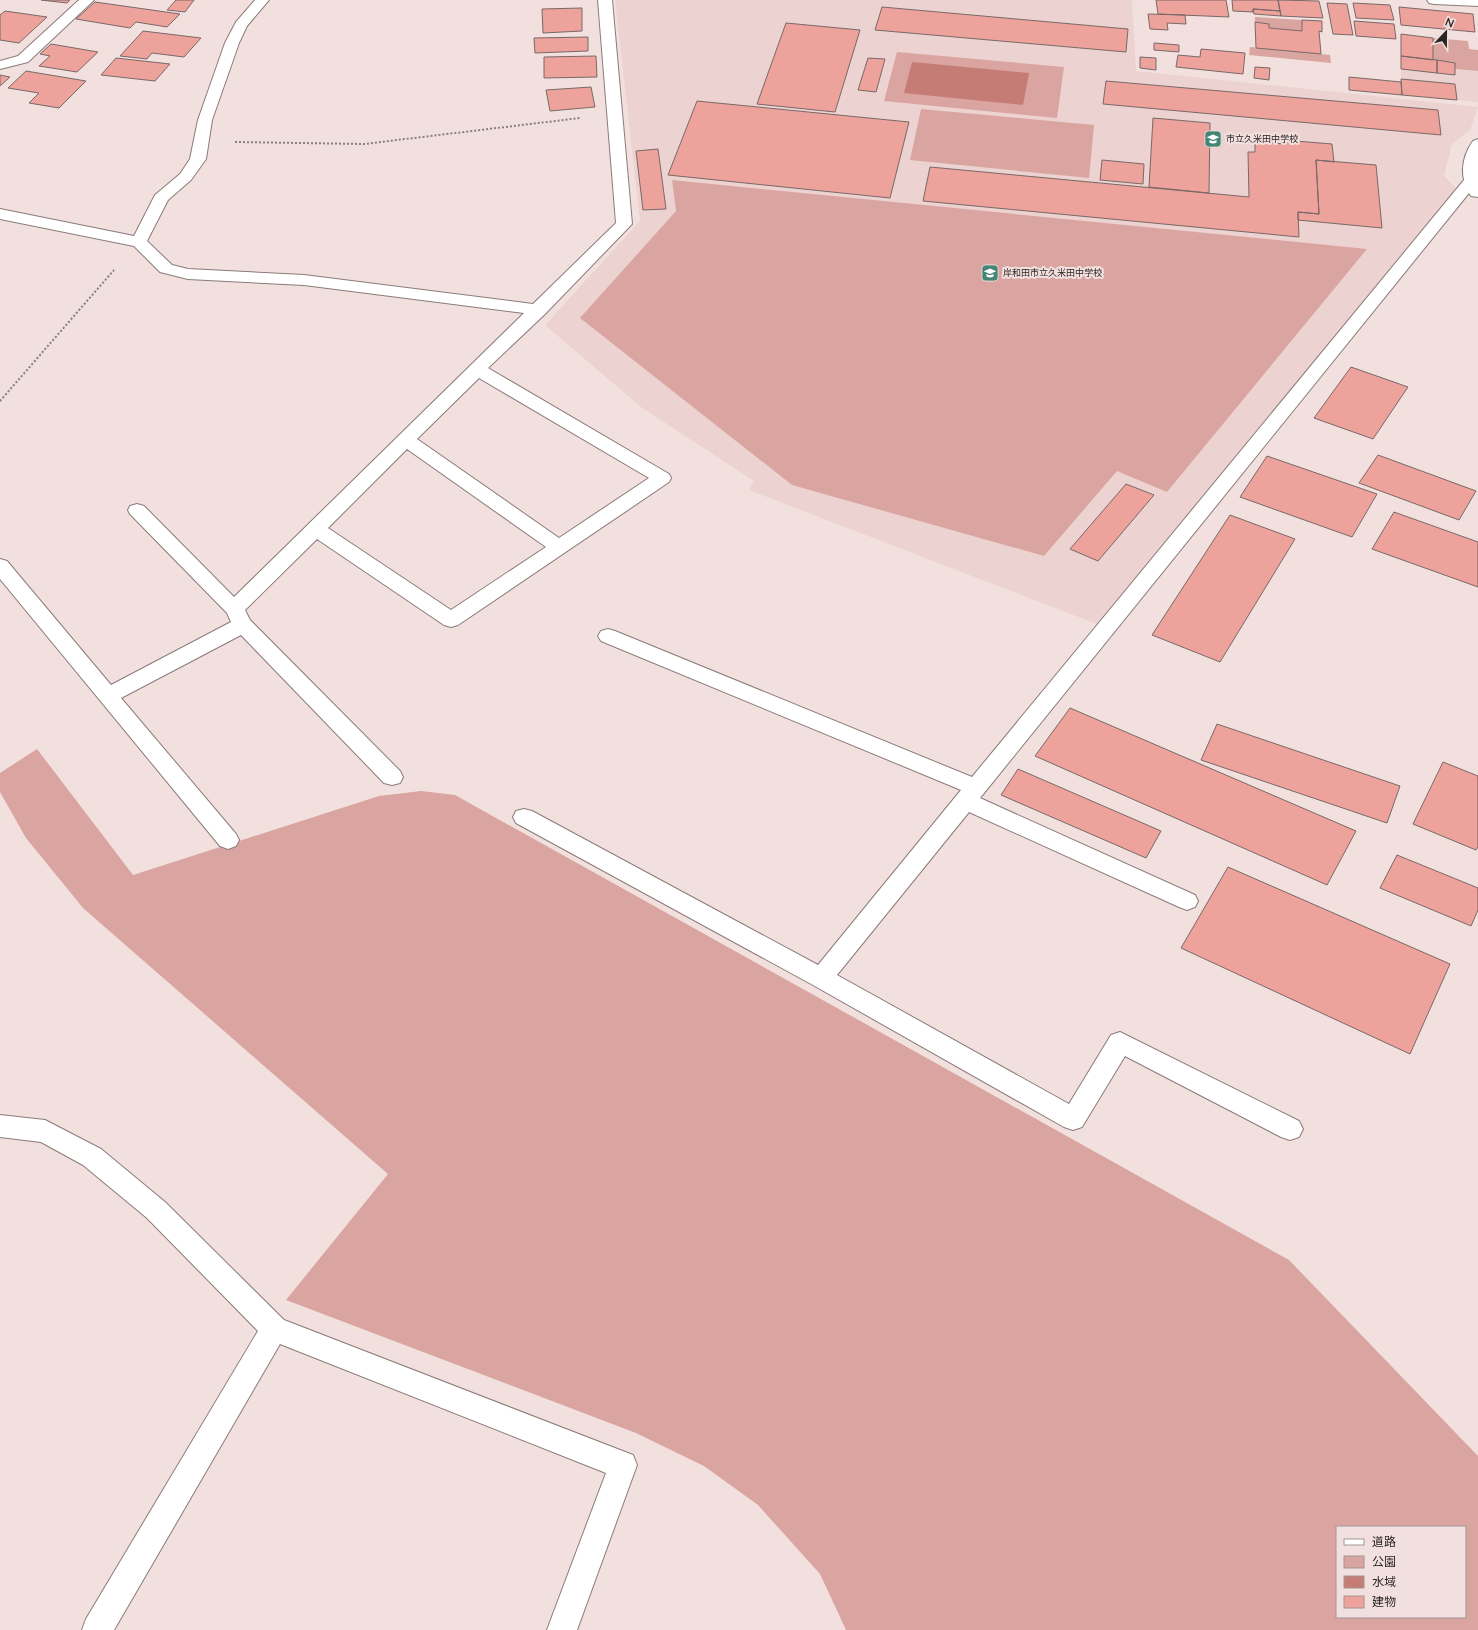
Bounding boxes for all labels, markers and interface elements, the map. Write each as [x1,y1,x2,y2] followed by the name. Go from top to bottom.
[1426,12,1466,52] north arrow
[1444,15,1456,30] text: N
[1203,129,1223,149] school or university icon: 市立久米田中学校
[1226,133,1298,144] place label: 市立久米田中学校
[980,263,1000,283] school or university icon: 岸和田市立久米田中学校
[1003,267,1102,278] place label: 岸和田市立久米田中学校
[1336,1526,1466,1618] legend
[1372,1534,1396,1549] text: 道路
[1372,1554,1396,1569] text: 公園
[1372,1574,1396,1589] text: 水域
[1372,1594,1396,1609] text: 建物

